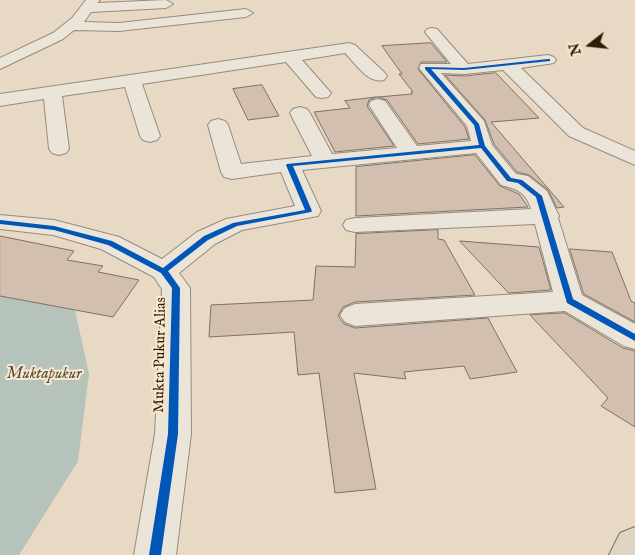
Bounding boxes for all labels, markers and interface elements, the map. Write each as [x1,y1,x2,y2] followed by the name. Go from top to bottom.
[565,20,615,70] north arrow
[565,41,586,57] text: N
[151,297,171,413] street label: Mukta Pukur Alias
[7,365,81,385] water label: Muktapukur

